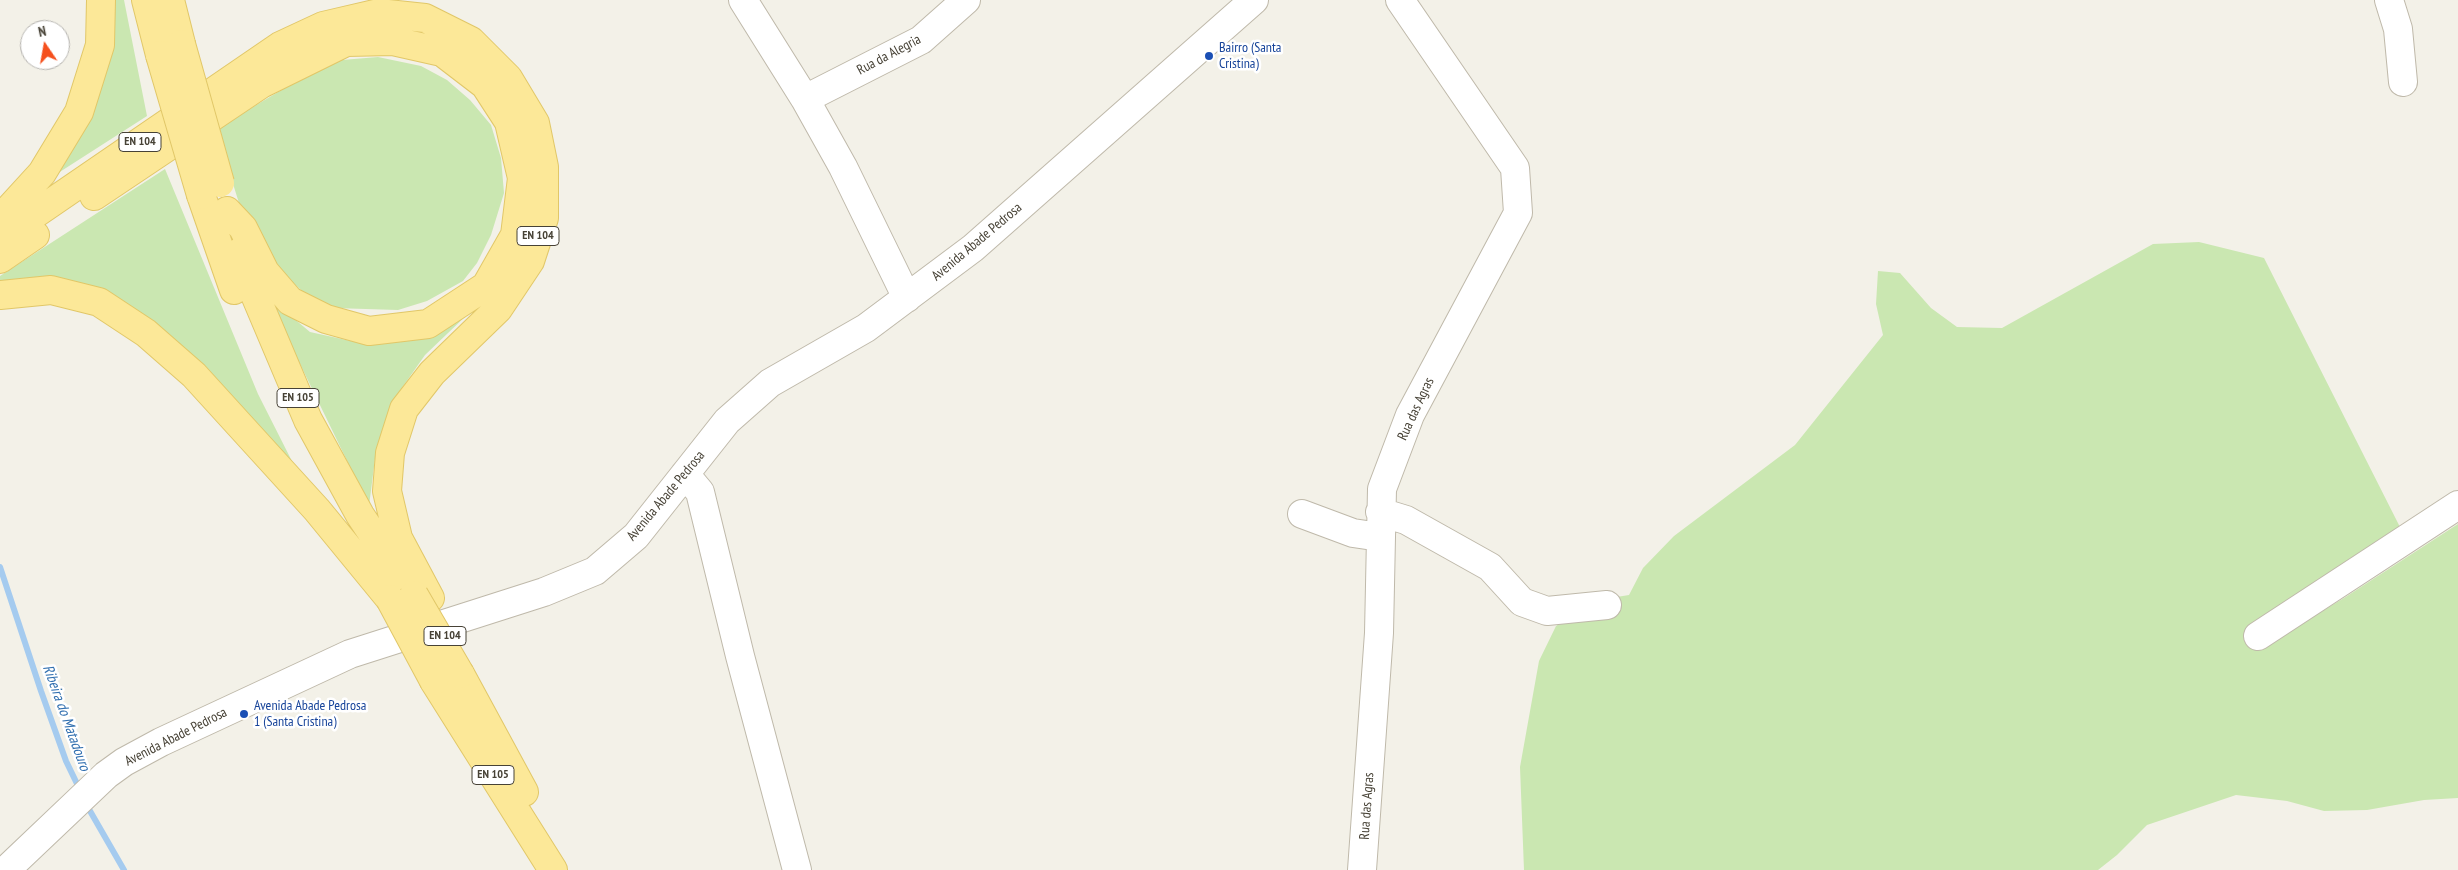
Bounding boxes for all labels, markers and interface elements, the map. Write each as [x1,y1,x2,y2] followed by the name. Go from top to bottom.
[20,20,70,70] north arrow
[37,22,48,41] text: N
[854,31,924,79] street label: Rua da Alegria
[1219,40,1281,72] place label: Bairro (Santa Cristina)
[1203,50,1215,62] marker: Bairro (Santa Cristina)
[119,132,161,152] road number: EN 104
[929,199,1025,285] street label: Avenida Abade Pedrosa
[517,227,559,246] road number: EN 104
[1394,375,1438,443] street label: Rua das Agras
[277,388,319,408] road number: EN 105
[623,448,709,544] street label: Avenida Abade Pedrosa
[424,626,466,646] road number: EN 104
[38,662,94,774] water label: Ribeira do Matadouro
[254,698,366,730] place label: Avenida Abade Pedrosa 1 (Santa Cristina)
[122,704,230,770] street label: Avenida Abade Pedrosa
[238,708,250,720] marker: Avenida Abade Pedrosa 1 (Santa Cristina)
[472,766,514,784] road number: EN 105
[1356,772,1378,840] street label: Rua das Agras

